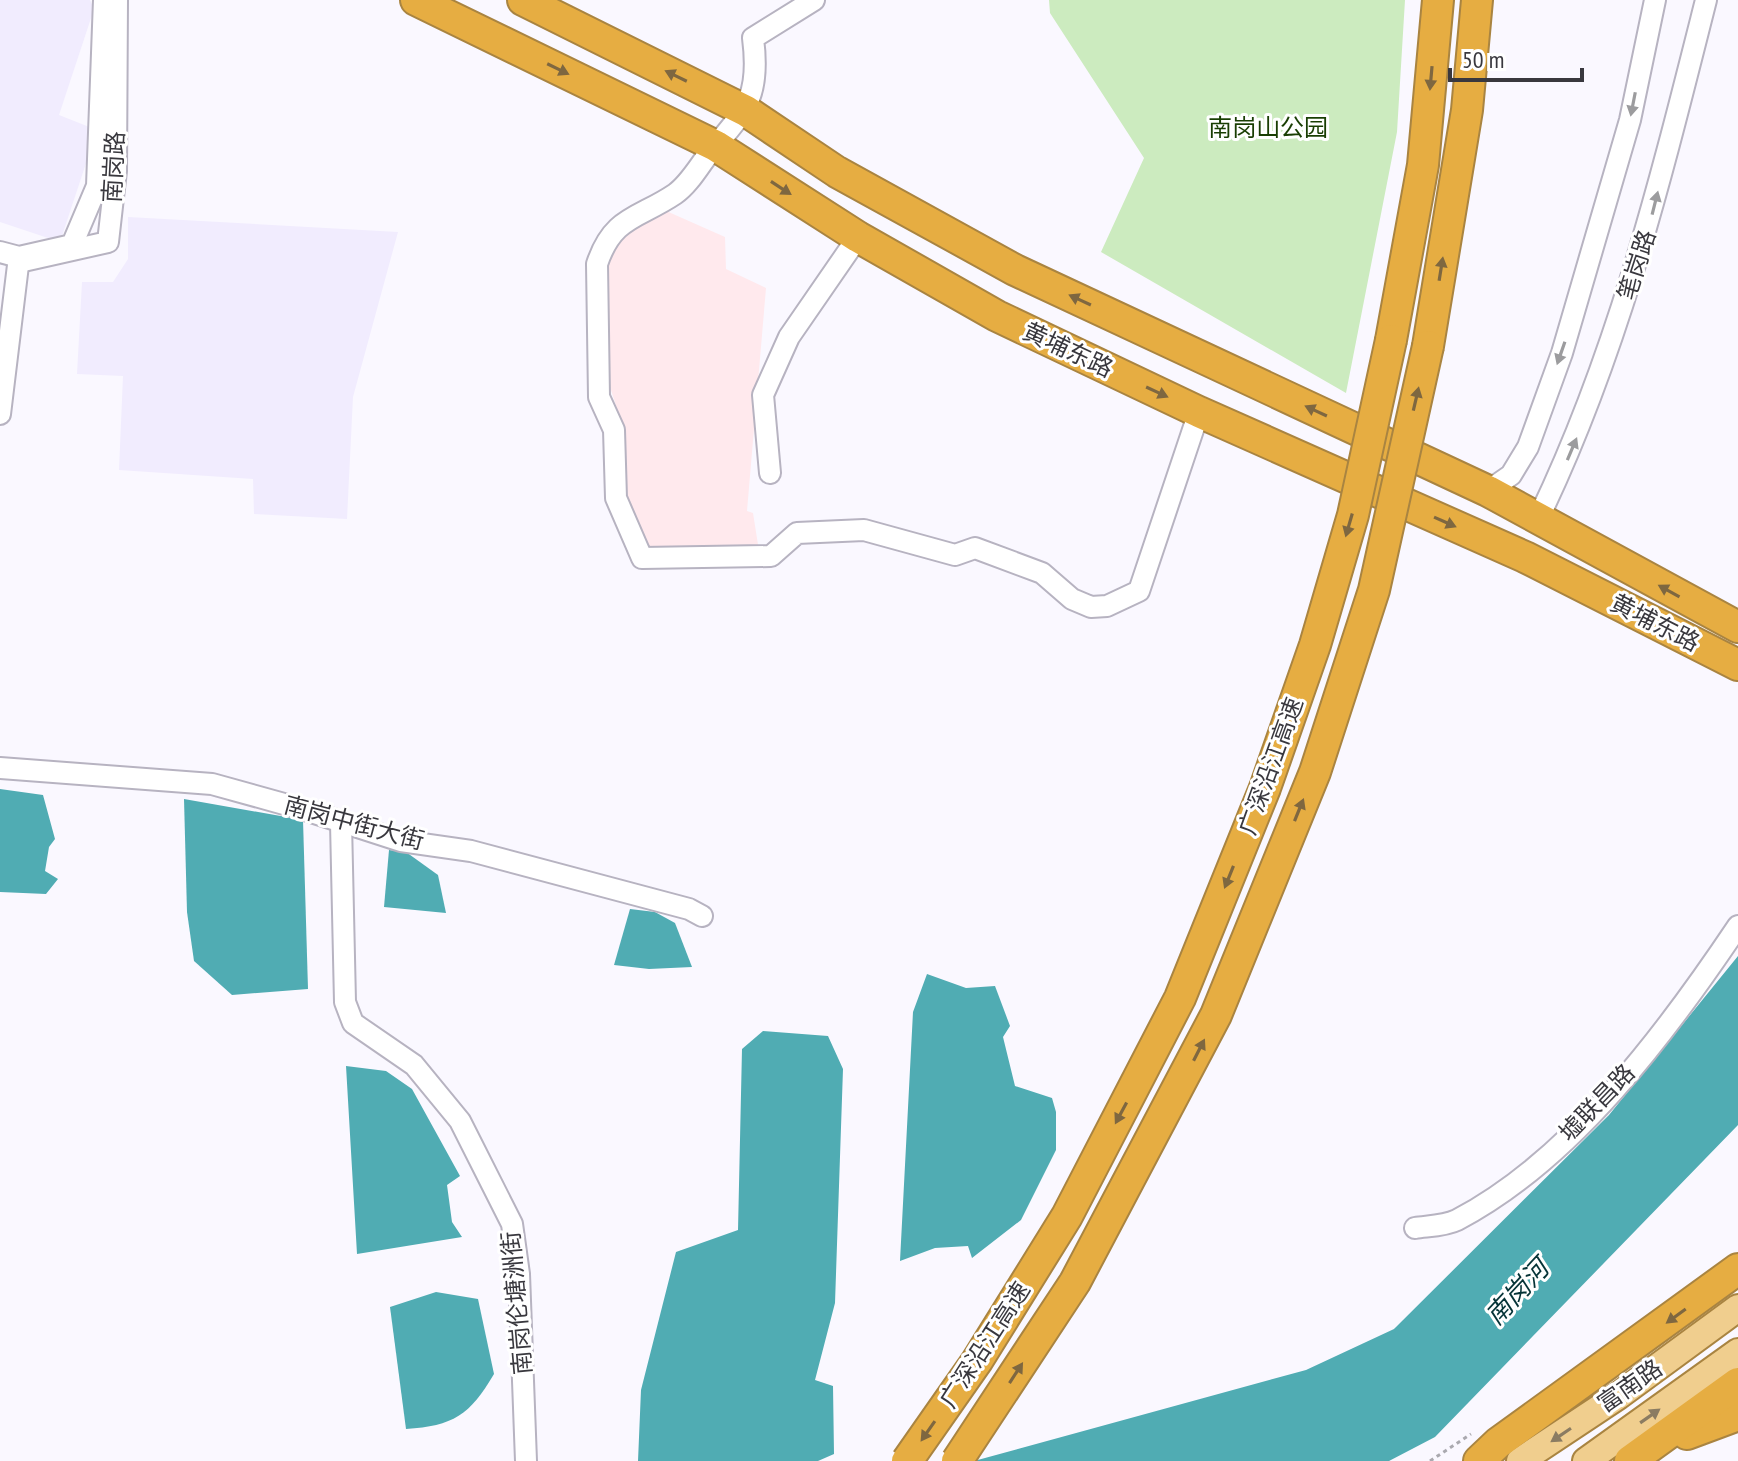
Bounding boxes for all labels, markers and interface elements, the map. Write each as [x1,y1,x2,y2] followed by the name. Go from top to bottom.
[1450,32,1582,82] scale bar
[1462,44,1504,75] text: 50 m
[547,62,570,76] one-way arrow
[1424,66,1437,91] one-way arrow
[665,70,688,83] one-way arrow
[1626,91,1638,116] one-way arrow
[1208,112,1328,143] park label: 南岗山公园
[96,130,131,204] street label: 南岗路
[771,180,792,195] one-way arrow
[1649,190,1662,215] one-way arrow
[1611,226,1662,304] street label: 笔岗路
[1435,256,1447,281] one-way arrow
[1068,294,1092,307] one-way arrow
[1018,315,1118,384] street label: 黄埔东路
[1555,342,1567,366] one-way arrow
[1145,385,1169,399] one-way arrow
[1410,386,1423,411] one-way arrow
[1304,404,1327,417] one-way arrow
[1565,437,1578,461] one-way arrow
[1343,513,1355,538] one-way arrow
[1433,515,1457,529] one-way arrow
[1658,585,1680,599] one-way arrow
[1605,587,1705,658] street label: 黄埔东路
[1231,693,1310,839] street label: 广深沿江高速
[281,789,428,856] street label: 南岗中街大街
[1293,798,1306,822] one-way arrow
[1223,865,1236,889] one-way arrow
[1192,1038,1205,1061] one-way arrow
[1552,1057,1641,1148] street label: 墟联昌路
[1114,1101,1127,1124] one-way arrow
[495,1230,538,1376] street label: 南岗伦塘洲街
[1478,1248,1559,1331] water label: 南岗河
[932,1276,1037,1414] street label: 广深沿江高速
[1666,1308,1686,1324] one-way arrow
[1591,1352,1668,1419] street label: 富南路
[1008,1362,1022,1384] one-way arrow
[1639,1409,1660,1424] one-way arrow
[921,1420,936,1441] one-way arrow
[1550,1427,1571,1442] one-way arrow

